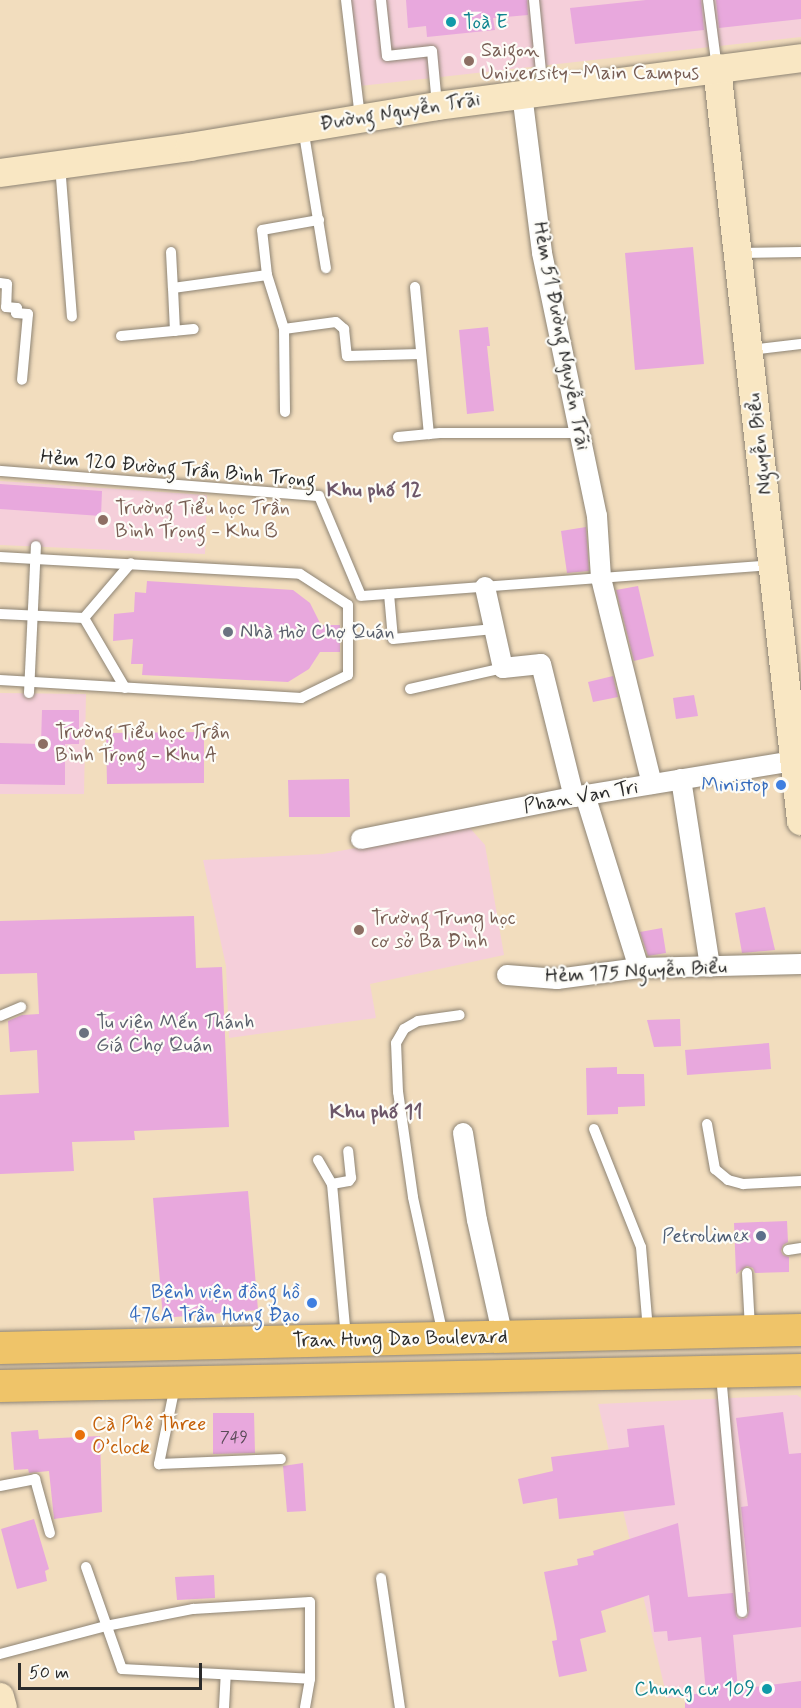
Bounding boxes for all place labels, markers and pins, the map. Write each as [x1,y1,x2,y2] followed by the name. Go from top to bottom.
[463,10,508,34] place label: Toà E
[444,15,458,29] marker: Toà E
[481,38,700,85] place label: Saigon University–Main Campus
[462,54,476,68] marker: Saigon University–Main Campus
[115,496,285,543] place label: Trường Tiểu học Trần Bình Trọng - Khu B
[96,513,110,527] marker: Trường Tiểu học Trần Bình Trọng - Khu B
[240,620,395,644] place label: Nhà thờ Chợ Quán
[221,625,235,639] marker: Nhà thờ Chợ Quán
[55,720,225,767] place label: Trường Tiểu học Trần Bình Trọng - Khu A
[36,737,50,751] marker: Trường Tiểu học Trần Bình Trọng - Khu A
[701,773,769,797] place label: Ministop
[774,778,788,792] marker: Ministop
[371,906,517,953] place label: Trường Trung học cơ sở Ba Đình
[352,923,366,937] marker: Trường Trung học cơ sở Ba Đình
[96,1010,251,1057] place label: Tu viện Mến Thánh Giá Chợ Quán
[77,1026,91,1040] marker: Tu viện Mến Thánh Giá Chợ Quán
[662,1224,749,1248] place label: Petrolimex
[754,1229,768,1243] marker: Petrolimex
[128,1280,300,1327] place label: Bệnh viện đồng hồ 476A Trần Hưng Đạo
[305,1296,319,1310] marker: Bệnh viện đồng hồ 476A Trần Hưng Đạo
[92,1412,206,1459] place label: Cà Phê Three O’clock
[73,1428,87,1442] marker: Cà Phê Three O’clock
[635,1677,755,1701] place label: Chung cư 109
[760,1682,774,1696] marker: Chung cư 109

